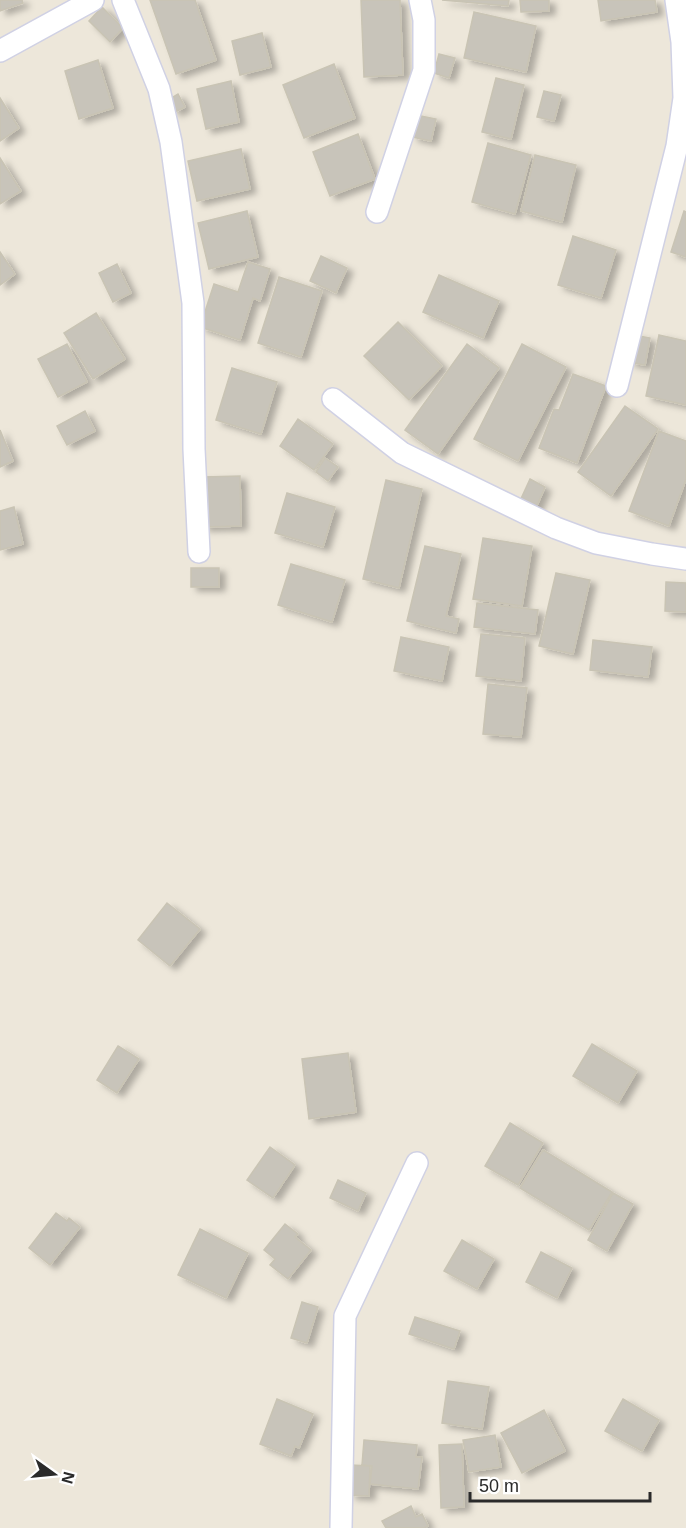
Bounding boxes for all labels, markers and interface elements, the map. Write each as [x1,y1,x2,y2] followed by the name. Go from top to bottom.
[24,1444,84,1504] north arrow
[470,1465,650,1503] scale bar
[58,1470,78,1486] text: N
[479,1476,519,1496] text: 50 m

